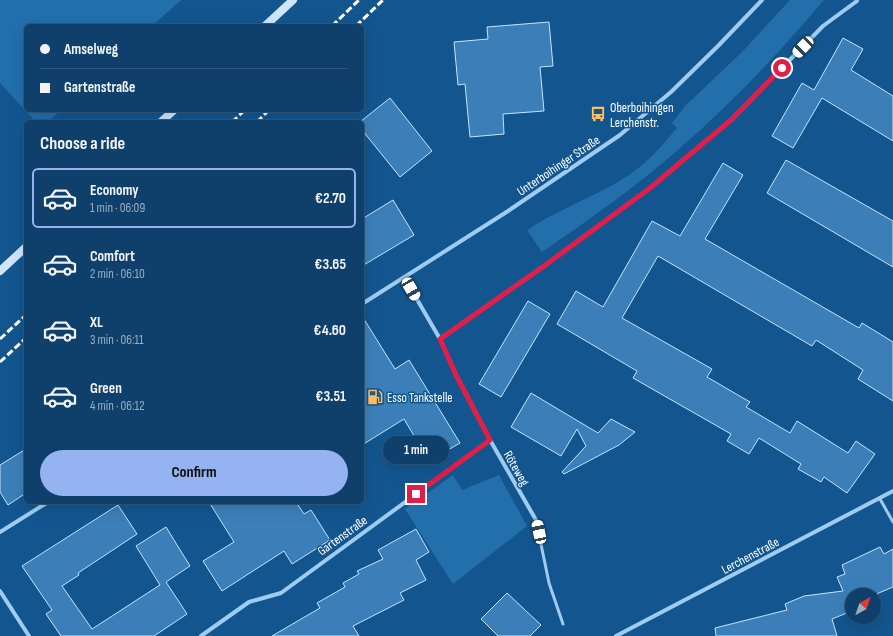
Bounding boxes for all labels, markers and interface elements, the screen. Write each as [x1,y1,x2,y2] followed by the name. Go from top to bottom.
[790,34,816,60] car
[64,40,118,59] text: Amselweg
[773,59,791,77] route start
[64,78,135,97] text: Gartenstraße
[610,100,673,131] place label: Oberboihingen Lerchenstr.
[589,105,607,123] bus stop icon: Oberboihingen Lerchenstr.
[514,132,603,199] street label: Unterboihinger Straße
[40,133,125,154] text: Choose a ride
[42,180,78,216] icon: car
[90,181,139,200] text: Economy
[315,189,346,208] text: €2.70
[90,200,145,216] text: 1 min · 06:09
[42,246,78,282] icon: car
[90,247,135,266] text: Comfort
[315,255,346,274] text: €3.65
[90,266,145,282] text: 2 min · 06:10
[400,276,422,302] car
[42,312,78,348] icon: car
[90,313,103,332] text: XL
[314,321,346,340] text: €4.60
[90,332,144,348] text: 3 min · 06:11
[42,378,78,414] icon: car
[90,379,122,398] text: Green
[315,387,346,406] text: €3.51
[366,388,384,406] fuel station icon: Esso Tankstelle
[387,390,453,406] place label: Esso Tankstelle
[90,398,145,414] text: 4 min · 06:12
[383,436,449,464] callout: 1 min
[404,442,428,458] text: 1 min
[500,448,533,489] street label: Röteweg
[40,450,348,496] button: Confirm
[407,485,425,503] route end
[314,512,371,559] street label: Gartenstraße
[531,519,547,545] car
[719,534,782,578] street label: Lerchenstraße
[845,588,881,624] north arrow
[845,588,881,624] map controls

